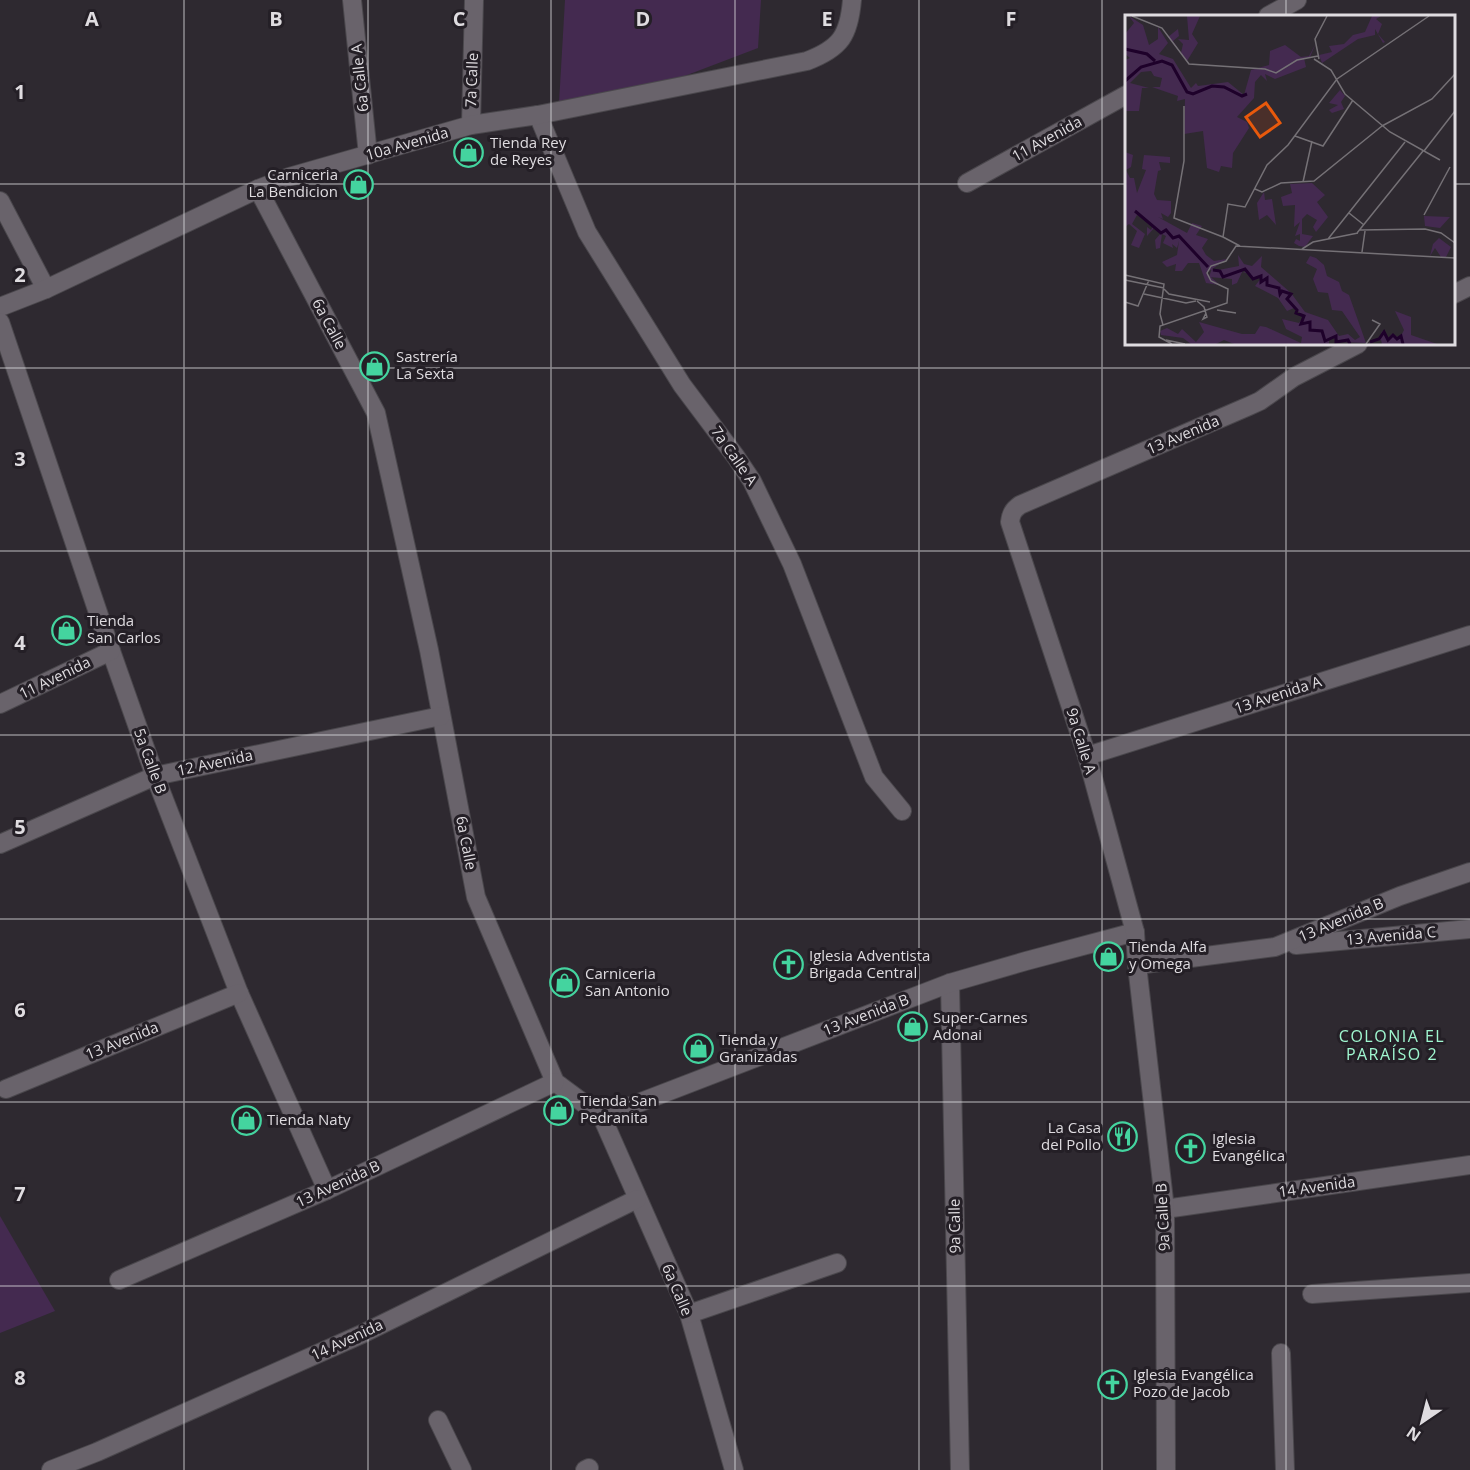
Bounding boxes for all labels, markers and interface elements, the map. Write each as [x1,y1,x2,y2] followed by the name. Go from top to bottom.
[85,5,99,32] text: A
[269,5,283,32] text: B
[453,5,466,32] text: C
[636,5,650,32] text: D
[821,5,833,32] text: E
[1006,5,1016,32] text: F
[1125,15,1455,345] inset map
[345,43,373,113] street label: 6a Calle A
[460,52,482,108] street label: 7a Calle
[14,78,26,105] text: 1
[1008,111,1085,166] street label: 11 Avenida
[363,122,450,164] street label: 10a Avenida
[490,132,567,169] place label: Tienda Rey de Reyes
[453,136,485,168] shop icon: Tienda Rey de Reyes
[248,164,338,201] place label: Carniceria La Bendicion
[343,168,375,200] shop icon: Carniceria La Bendicion
[14,261,26,288] text: 2
[308,295,352,352] street label: 6a Calle
[396,346,458,383] place label: Sastrería La Sexta
[359,350,391,382] shop icon: Sastrería La Sexta
[1143,410,1222,458] street label: 13 Avenida
[707,422,763,489] street label: 7a Calle A
[14,445,26,472] text: 3
[87,610,161,647] place label: Tienda San Carlos
[50,614,82,646] shop icon: Tienda San Carlos
[14,629,26,656] text: 4
[16,651,94,703] street label: 11 Avenida
[1232,670,1324,718] street label: 13 Avenida A
[1062,705,1102,777] street label: 9a Calle A
[130,725,172,796] street label: 5a Calle B
[175,744,255,780] street label: 12 Avenida
[14,813,26,840] text: 5
[452,814,482,872] street label: 6a Calle
[1295,892,1386,946] street label: 13 Avenida B
[1345,921,1437,949] street label: 13 Avenida C
[1129,936,1207,973] place label: Tienda Alfa y Omega
[1092,940,1124,972] shop icon: Tienda Alfa y Omega
[809,945,930,982] place label: Iglesia Adventista Brigada Central
[772,949,804,981] church icon: Iglesia Adventista Brigada Central
[585,963,670,1000] place label: Carniceria San Antonio
[548,967,580,999] shop icon: Carniceria San Antonio
[820,989,911,1040] street label: 13 Avenida B
[14,996,26,1023] text: 6
[933,1007,1028,1044] place label: Super-Carnes Adonai
[896,1011,928,1043] shop icon: Super-Carnes Adonai
[82,1016,161,1064] street label: 13 Avenida
[1339,1025,1445,1065] district label: COLONIA EL PARAÍSO 2
[719,1029,797,1066] place label: Tienda y Granizadas
[682,1033,714,1065] shop icon: Tienda y Granizadas
[580,1090,657,1127] place label: Tienda San Pedranita
[543,1094,575,1126] shop icon: Tienda San Pedranita
[230,1104,262,1136] shop icon: Tienda Naty
[267,1109,351,1129] place label: Tienda Naty
[1041,1117,1101,1154] place label: La Casa del Pollo
[1106,1121,1138,1153] restaurant icon: La Casa del Pollo
[1212,1128,1285,1165] place label: Iglesia Evangélica
[1175,1132,1207,1164] church icon: Iglesia Evangélica
[292,1155,383,1211] street label: 13 Avenida B
[1277,1171,1356,1201] street label: 14 Avenida
[14,1180,26,1207] text: 7
[1150,1182,1174,1252] street label: 9a Calle B
[944,1199,964,1253] street label: 9a Calle
[658,1261,698,1319] street label: 6a Calle
[307,1314,386,1364] street label: 14 Avenida
[14,1364,26,1391] text: 8
[1133,1364,1254,1401] place label: Iglesia Evangélica Pozo de Jacob
[1096,1368,1128,1400] church icon: Iglesia Evangélica Pozo de Jacob
[1392,1392,1452,1452] north arrow
[1402,1422,1425,1447] text: N

